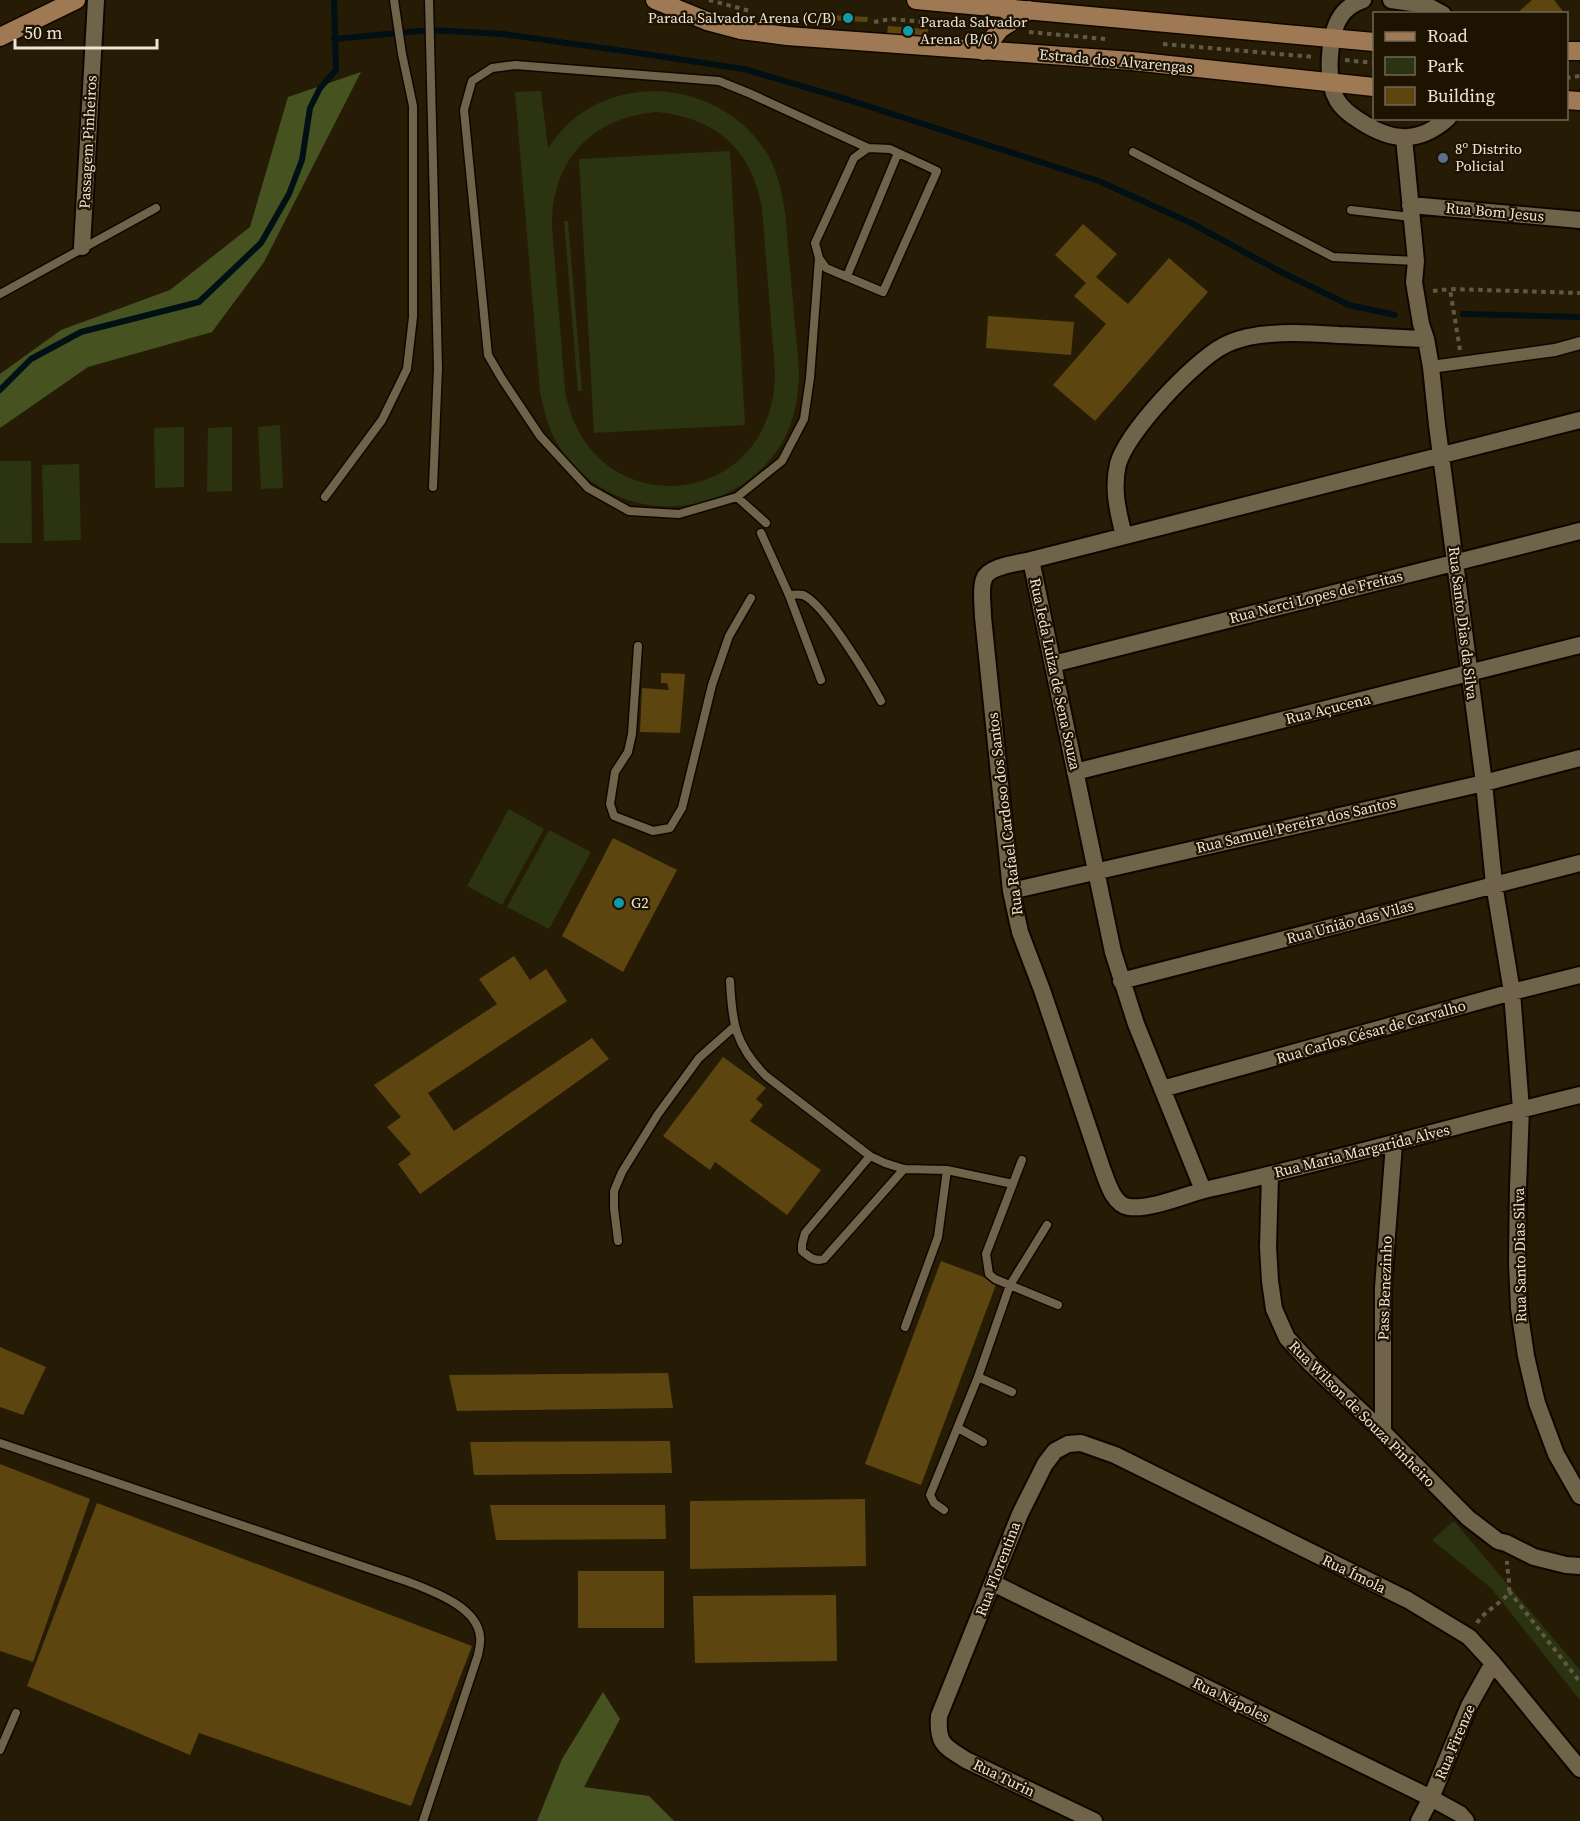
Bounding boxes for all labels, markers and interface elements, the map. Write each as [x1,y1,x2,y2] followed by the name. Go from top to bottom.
[648,7,836,28] place label: Parada Salvador Arena (C/B)
[841,11,855,25] marker: Parada Salvador Arena (C/B)
[920,11,1028,49] place label: Parada Salvador Arena (B/C)
[15,12,158,50] scale bar
[1373,12,1568,120] legend
[24,20,62,45] text: 50 m
[1427,23,1468,48] text: Road
[901,24,915,38] marker: Parada Salvador Arena (B/C)
[1038,43,1194,78] street label: Estrada dos Alvarengas
[1427,53,1464,78] text: Park
[74,75,101,209] street label: Passagem Pinheiros
[1427,83,1495,108] text: Building
[1455,138,1522,176] place label: 8º Distrito Policial
[1436,151,1450,165] marker: 8º Distrito Policial
[1445,197,1545,226] street label: Rua Bom Jesus
[1444,545,1483,701] street label: Rua Santo Dias da Silva
[1227,565,1405,628] street label: Rua Nerci Lopes de Freitas
[1025,576,1086,772] street label: Rua Ieda Luiza de Sena Souza
[1283,688,1373,729] street label: Rua Açucena
[982,711,1027,917] street label: Rua Rafael Cardoso dos Santos
[1194,791,1398,858] street label: Rua Samuel Pereira dos Santos
[631,892,649,913] place label: G2
[1284,894,1416,949] street label: Rua União das Vilas
[612,896,626,910] marker: G2
[1274,994,1468,1069] street label: Rua Carlos César de Carvalho
[1272,1119,1452,1183] street label: Rua Maria Margarida Alves
[1508,1187,1531,1322] street label: Rua Santo Dias Silva
[1372,1235,1397,1341] street label: Pass Benezinho
[1284,1336,1440,1492] street label: Rua Wilson de Souza Pinheiro
[970,1518,1025,1619] street label: Rua Florentina
[1319,1549,1390,1598] street label: Rua Ímola
[1189,1672,1273,1727] street label: Rua Nápoles
[1429,1701,1480,1783] street label: Rua Firenze
[970,1754,1039,1802] street label: Rua Turin

